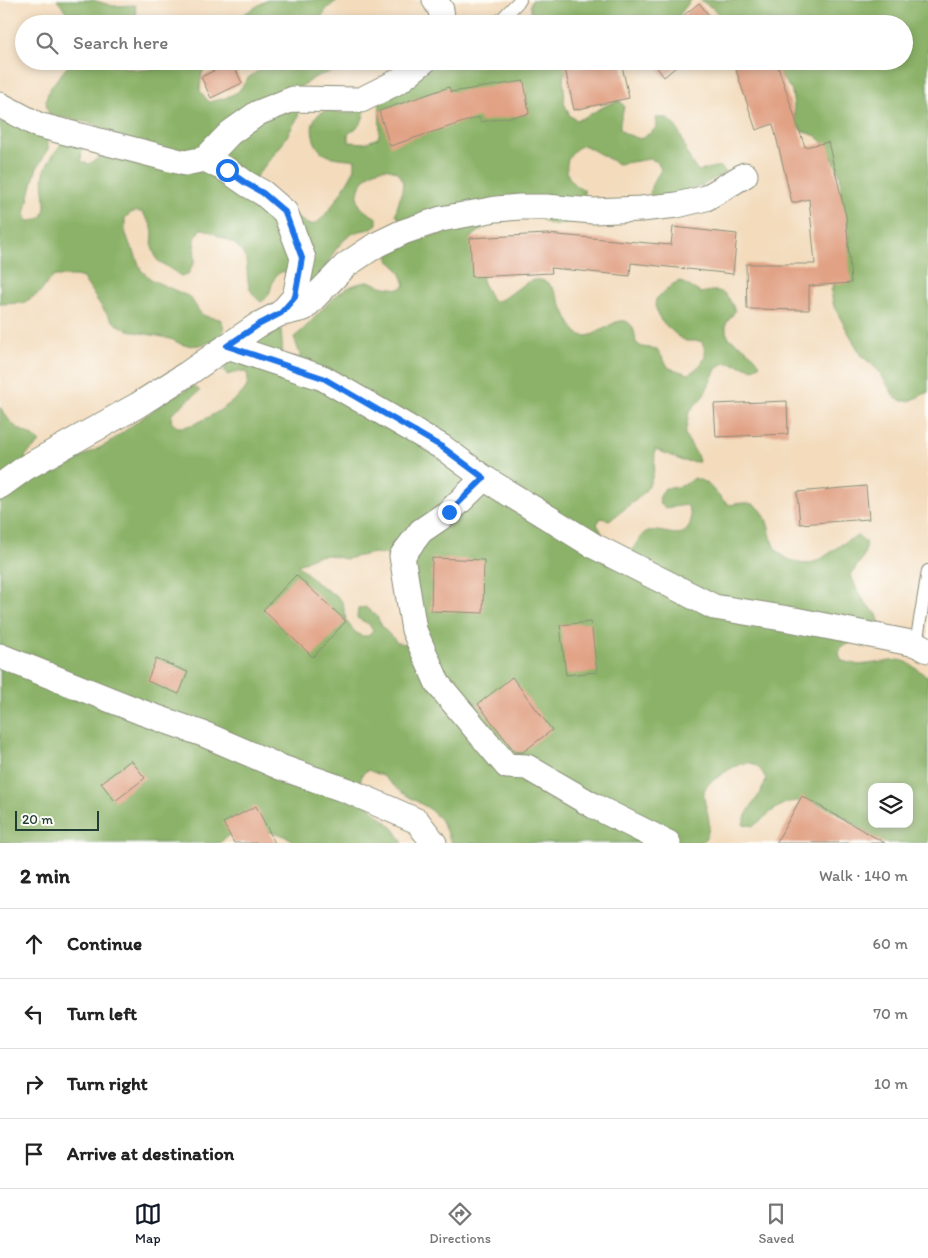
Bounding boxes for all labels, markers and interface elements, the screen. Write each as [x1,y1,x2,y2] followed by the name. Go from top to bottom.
[15,15,913,70] search box
[33,29,61,57] icon: search
[73,31,168,54] text: Search here
[216,159,239,182] route start
[438,501,461,524] route end
[868,783,913,828] map controls
[868,783,913,828] button: layers
[15,808,99,831] scale bar
[22,811,53,828] text: 20 m
[20,863,70,888] text: 2 min
[819,866,908,885] text: Walk · 140 m
[20,930,48,958] icon: ahead
[67,932,142,955] text: Continue
[873,934,908,953] text: 60 m
[20,1000,48,1028] icon: left
[67,1002,137,1025] text: Turn left
[873,1004,908,1023] text: 70 m
[20,1070,48,1098] icon: right
[67,1072,148,1095] text: Turn right
[874,1074,908,1093] text: 10 m
[20,1140,48,1168] icon: arrive
[67,1142,234,1165] text: Arrive at destination
[134,1200,162,1247] tab: Map
[429,1200,491,1247] tab: Directions
[758,1200,794,1247] tab: Saved

